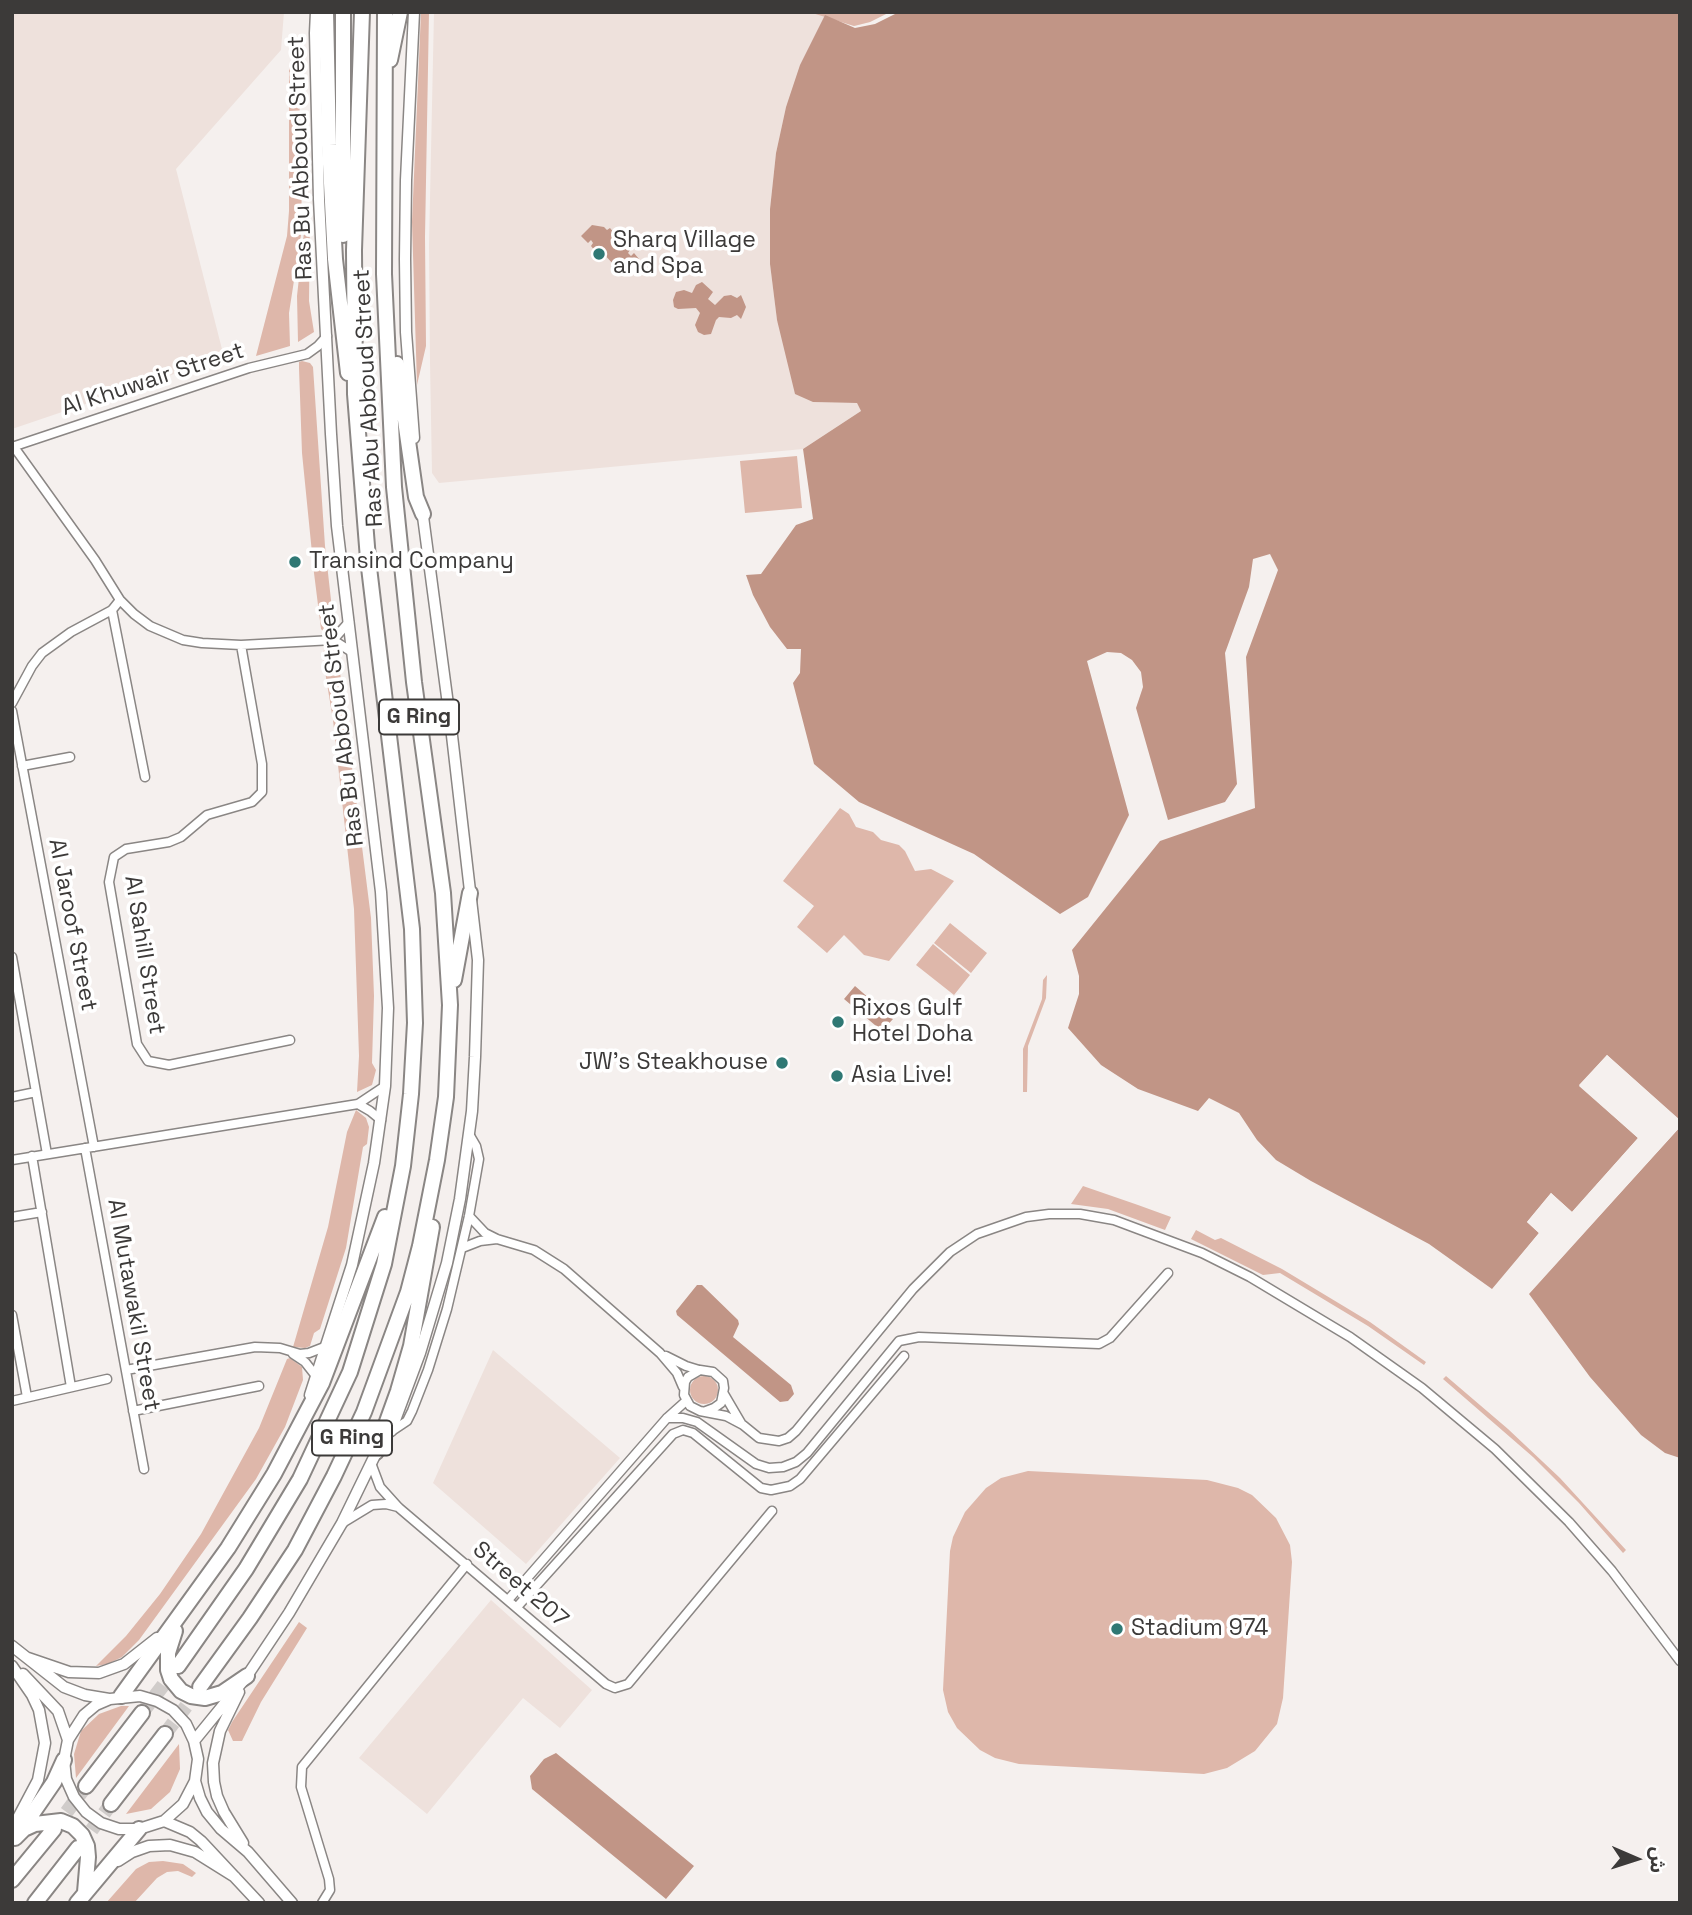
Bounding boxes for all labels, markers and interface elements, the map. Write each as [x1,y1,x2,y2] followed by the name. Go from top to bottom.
[283,35,319,281] street label: Ras Bu Abboud Street
[613,227,756,281] place label: Sharq Village and Spa
[591,246,607,262] marker: Sharq Village and Spa
[348,268,390,528] street label: Ras Abu Abboud Street
[58,338,248,422] street label: Al Khuwair Street
[309,548,514,576] place label: Transind Company
[287,554,303,570] marker: Transind Company
[313,602,371,848] street label: Ras Bu Abboud Street
[379,700,459,734] road number: G Ring
[42,837,102,1013] street label: Al Jaroof Street
[118,874,170,1036] street label: Al Sahill Street
[852,995,973,1049] place label: Rixos Gulf Hotel Doha
[830,1014,846,1030] marker: Rixos Gulf Hotel Doha
[579,1049,768,1077] place label: JW's Steakhouse
[774,1055,790,1071] marker: JW's Steakhouse
[851,1062,952,1090] place label: Asia Live!
[829,1068,845,1084] marker: Asia Live!
[101,1197,165,1413] street label: Al Mutawakil Street
[312,1420,392,1456] road number: G Ring
[467,1536,573,1634] street label: Street 207
[1131,1615,1268,1643] place label: Stadium 974
[1109,1621,1125,1637] marker: Stadium 974
[1601,1824,1671,1894] north arrow
[1644,1846,1671,1874] text: ش

